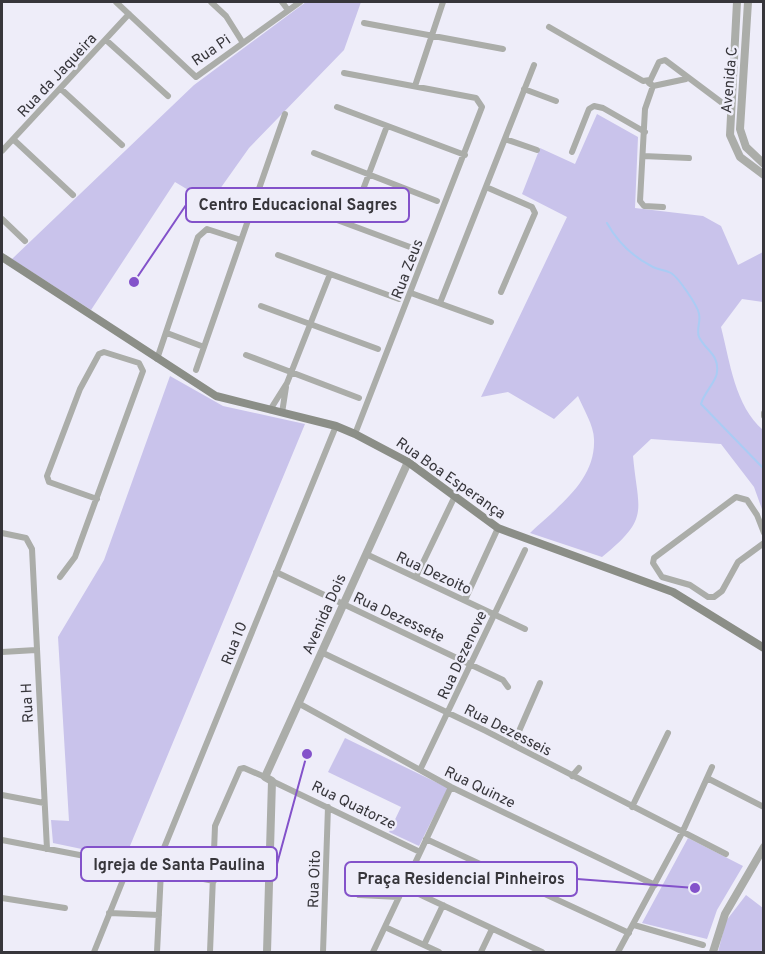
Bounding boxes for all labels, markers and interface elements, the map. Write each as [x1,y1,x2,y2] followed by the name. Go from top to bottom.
[14,30,102,122] street label: Rua da Jaqueira
[189,31,235,71] street label: Rua Pi
[718,46,743,114] street label: Avenida C
[186,188,409,222] callout: Centro Educacional Sagres
[199,196,398,216] text: Centro Educacional Sagres
[388,237,429,302] street label: Rua Zeus
[391,434,509,524] street label: Rua Boa Esperança
[393,549,474,600] street label: Rua Dezoito
[299,571,352,658] street label: Avenida Dois
[350,589,447,648] street label: Rua Dezessete
[434,608,492,703] street label: Rua Dezenove
[218,619,253,668] street label: Rua 10
[18,682,39,724] street label: Rua H
[460,701,554,762] street label: Rua Dezesseis
[441,763,518,814] street label: Rua Quinze
[308,778,399,835] street label: Rua Quatorze
[81,847,277,881] callout: Igreja de Santa Paulina
[305,850,326,909] street label: Rua Oito
[93,856,265,876] text: Igreja de Santa Paulina
[345,862,577,896] callout: Praça Residencial Pinheiros
[357,870,565,890] text: Praça Residencial Pinheiros

